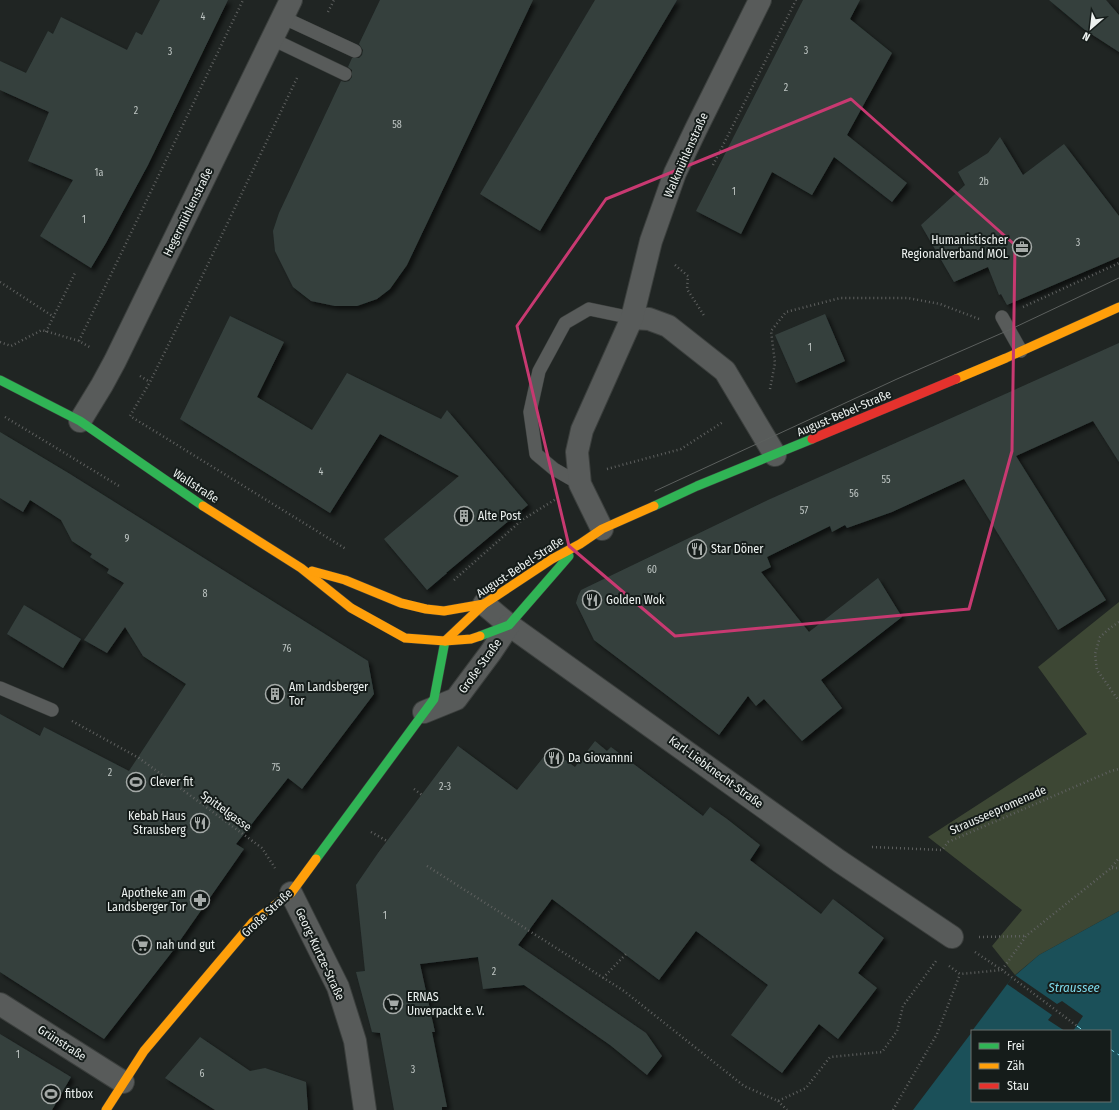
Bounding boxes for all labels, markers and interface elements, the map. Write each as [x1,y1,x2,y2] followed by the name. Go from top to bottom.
[1071,8,1111,48] north arrow
[201,11,206,23] house number: 4
[1081,29,1093,44] text: N
[804,45,809,57] house number: 3
[168,46,173,58] house number: 3
[784,82,789,94] house number: 2
[134,105,139,117] house number: 2
[661,110,711,200] street label: Walkmühlenstraße
[392,119,402,131] house number: 58
[160,165,216,259] street label: Hegermühlenstraße
[95,167,103,179] house number: 1a
[979,176,989,188] house number: 2b
[732,186,736,198] house number: 1
[82,214,86,226] house number: 1
[901,233,1009,261] place label: Humanistischer Regionalverband MOL
[1011,236,1033,258] office icon: Humanistischer Regionalverband MOL
[1076,237,1081,249] house number: 3
[808,342,812,354] house number: 1
[795,387,893,439] street label: August-Bebel-Straße
[170,466,222,506] street label: Wallstraße
[319,466,324,478] house number: 4
[881,474,891,486] house number: 55
[849,488,859,500] house number: 56
[453,505,475,527] building icon: Alte Post
[800,505,808,517] house number: 57
[478,509,521,523] place label: Alte Post
[125,533,130,545] house number: 9
[474,534,566,600] street label: August-Bebel-Straße
[686,538,708,560] restaurant icon: Star Döner
[711,542,764,556] place label: Star Döner
[647,564,657,576] house number: 60
[203,588,208,600] house number: 8
[581,589,603,611] restaurant icon: Golden Wok
[606,593,665,607] place label: Golden Wok
[455,636,505,696] street label: Große Straße
[283,643,291,655] house number: 76
[289,680,369,708] place label: Am Landsberger Tor
[264,683,286,705] building icon: Am Landsberger Tor
[666,733,766,811] street label: Karl-Liebknecht-Straße
[543,747,565,769] restaurant icon: Da Giovannni
[568,751,633,765] place label: Da Giovannni
[272,762,281,774] house number: 75
[108,767,113,779] house number: 2
[125,771,147,793] sports icon: Clever fit
[150,775,193,789] place label: Clever fit
[439,781,451,793] house number: 2-3
[948,782,1048,838] street label: Strausseepromenade
[198,788,254,834] street label: Spittelgasse
[128,809,186,837] place label: Kebab Haus Strausberg
[189,812,211,834] restaurant icon: Kebab Haus Strausberg
[107,886,187,914] place label: Apotheke am Landsberger Tor
[239,886,295,940] street label: Große Straße
[189,889,211,911] pharmacy icon: Apotheke am Landsberger Tor
[292,906,348,1002] street label: Georg-Kurtze-Straße
[383,910,387,922] house number: 1
[131,934,153,956] supermarket icon: nah und gut
[156,938,215,952] place label: nah und gut
[492,966,497,978] house number: 2
[1047,980,1100,995] water label: Straussee
[407,990,485,1018] place label: ERNAS Unverpackt e. V.
[382,993,404,1015] supermarket icon: ERNAS Unverpackt e. V.
[35,1022,89,1064] street label: Grünstraße
[971,1030,1111,1102] legend
[1007,1039,1025,1053] text: Frei
[16,1049,20,1061] house number: 1
[1007,1059,1025,1073] text: Zäh
[411,1064,416,1076] house number: 3
[200,1068,205,1080] house number: 6
[1007,1079,1029,1093] text: Stau
[40,1083,62,1105] sports icon: fitbox
[65,1087,94,1101] place label: fitbox

